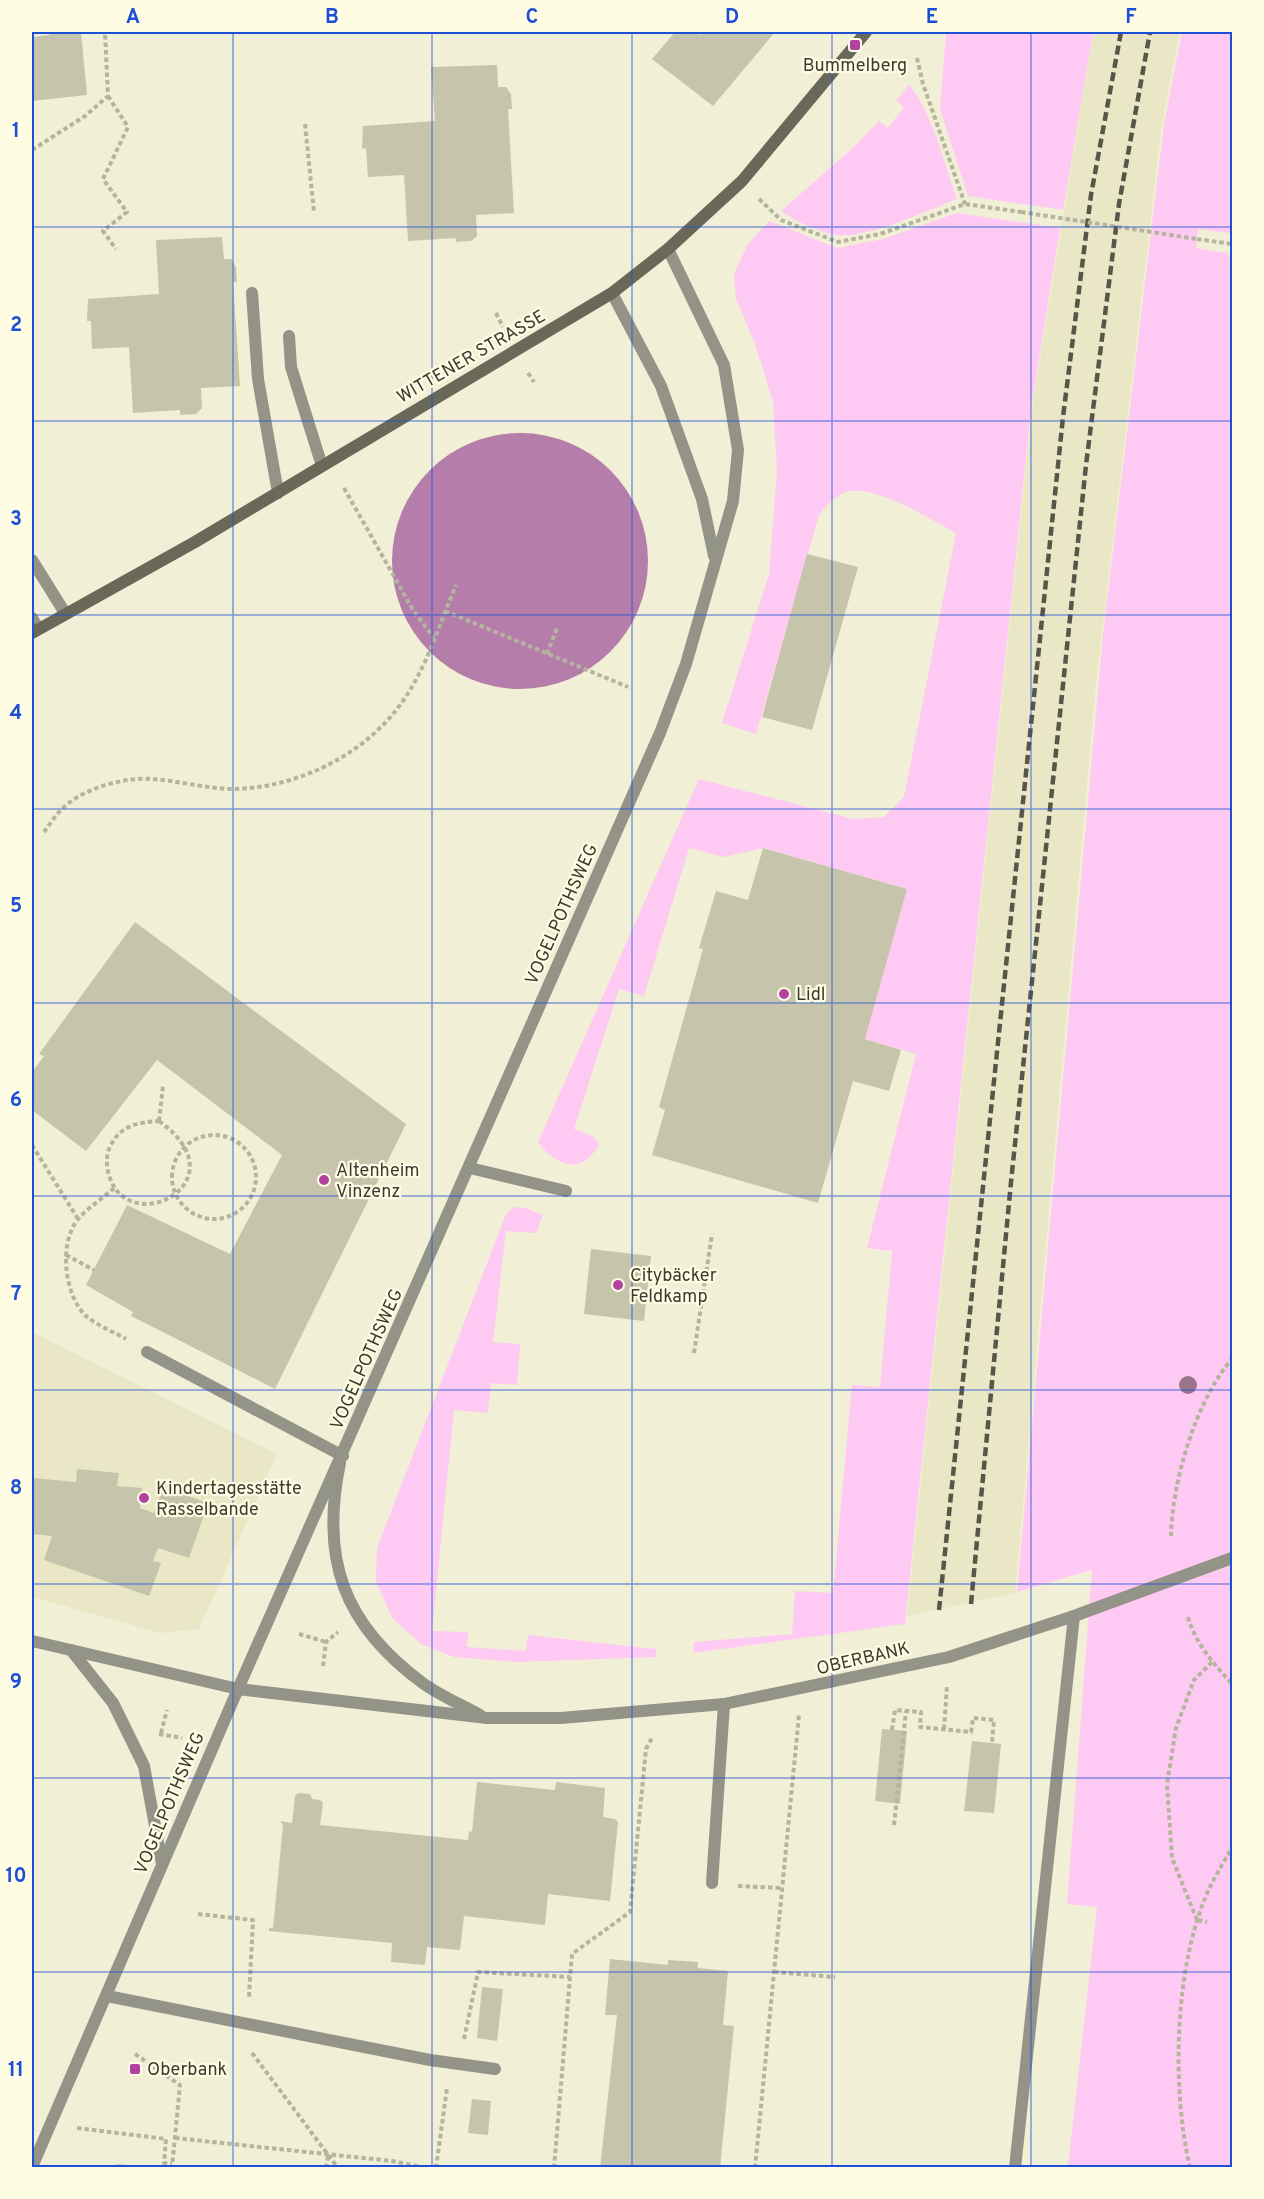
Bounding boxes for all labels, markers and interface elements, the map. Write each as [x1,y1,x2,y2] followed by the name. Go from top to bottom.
[126,5,140,31] text: A
[325,5,339,31] text: B
[526,5,538,31] text: C
[725,5,739,31] text: D
[926,5,938,31] text: E
[1125,5,1137,31] text: F
[848,38,862,52] marker: Bummelberg
[803,55,907,78] place label: Bummelberg
[12,119,20,145] text: 1
[393,305,550,409] street label: WITTENER STRASSE
[10,313,22,339] text: 2
[10,507,22,533] text: 3
[10,701,22,727] text: 4
[521,840,604,989] street label: VOGELPOTHSWEG
[10,894,22,920] text: 5
[796,984,825,1007] place label: Lidl
[777,987,791,1001] marker: Lidl
[10,1088,22,1114] text: 6
[336,1160,419,1204] place label: Altenheim Vinzenz
[317,1173,331,1187] marker: Altenheim Vinzenz
[630,1265,717,1309] place label: Citybäcker Feldkamp
[611,1278,625,1292] marker: Citybäcker Feldkamp
[11,1282,21,1308] text: 7
[326,1285,409,1434] street label: VOGELPOTHSWEG
[10,1476,22,1502] text: 8
[156,1478,302,1522] place label: Kindertagesstätte Rasselbande
[137,1491,151,1505] marker: Kindertagesstätte Rasselbande
[814,1638,912,1681] street label: OBERBANK
[10,1670,22,1696] text: 9
[130,1729,211,1878] street label: VOGELPOTHSWEG
[5,1864,27,1890] text: 10
[8,2058,24,2084] text: 11
[147,2059,227,2082] place label: Oberbank
[128,2062,142,2076] marker: Oberbank

